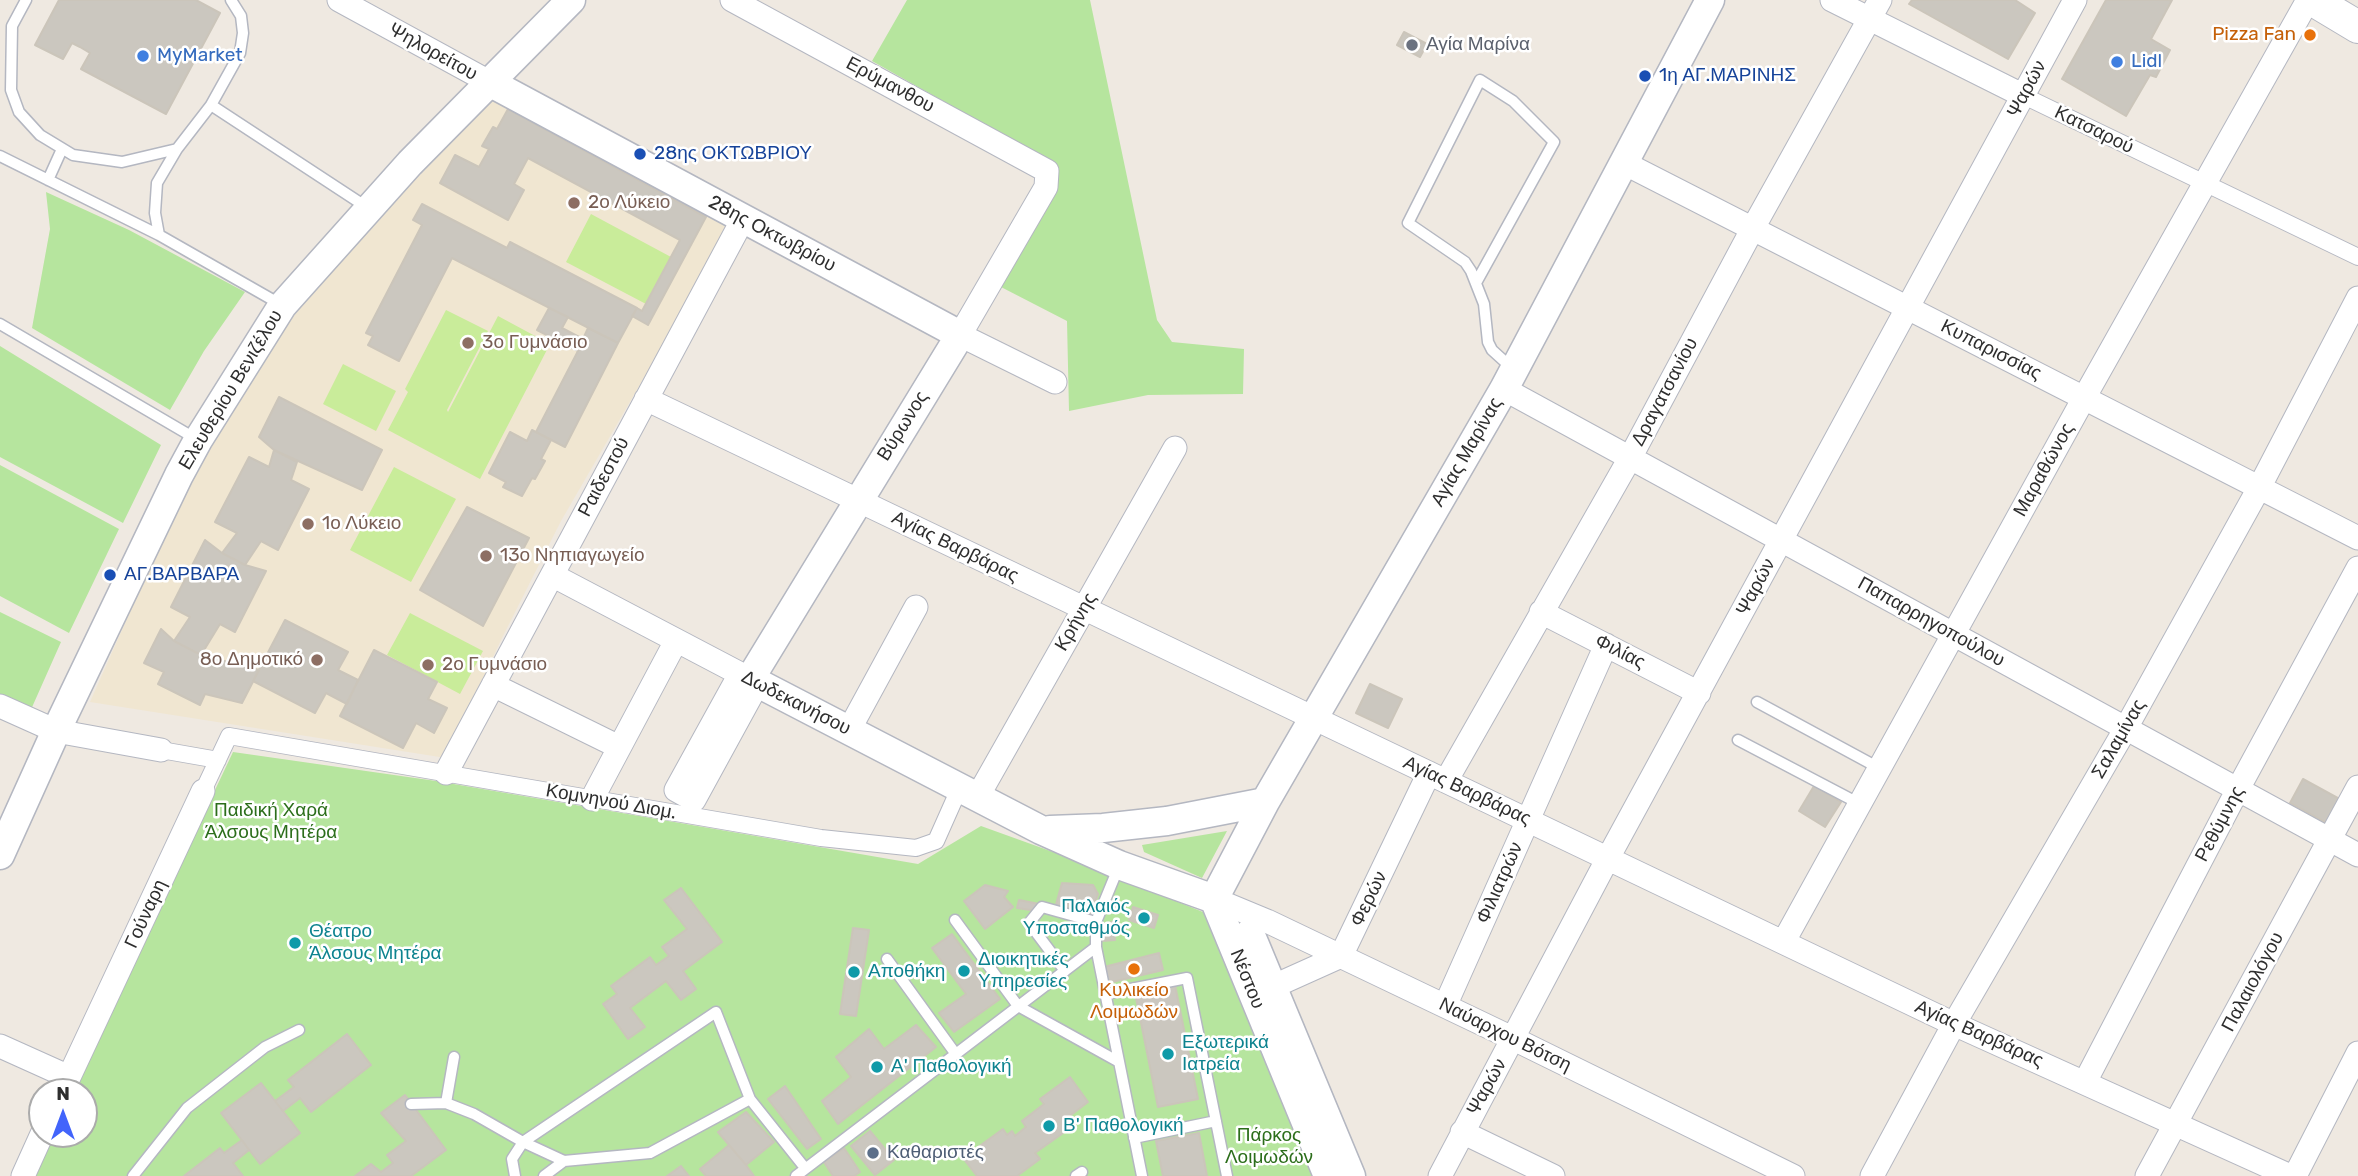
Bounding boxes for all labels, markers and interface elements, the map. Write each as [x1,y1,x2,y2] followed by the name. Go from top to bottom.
[385,18,481,86] street label: Ψηλορείτου
[2212,24,2296,46] place label: Pizza Fan
[2302,27,2318,43] marker: Pizza Fan
[1426,34,1530,56] place label: Αγία Μαρίνα
[1404,37,1420,53] marker: Αγία Μαρίνα
[157,45,243,67] place label: MyMarket
[135,48,151,64] marker: MyMarket
[2131,51,2162,73] place label: Lidl
[842,52,938,118] street label: Ερύμανθου
[2109,54,2125,70] marker: Lidl
[2003,57,2051,121] street label: Ψαρών
[1659,65,1796,87] place label: 1η ΑΓ.ΜΑΡΙΝΗΣ
[1637,68,1653,84] marker: 1η ΑΓ.ΜΑΡΙΝΗΣ
[2051,101,2137,159] street label: Κατσαρού
[654,143,812,165] place label: 28ης ΟΚΤΩΒΡΙΟΥ
[632,146,648,162] marker: 28ης ΟΚΤΩΒΡΙΟΥ
[704,191,840,277] street label: 28ης Οκτωβρίου
[588,192,670,214] place label: 2ο Λύκειο
[566,195,582,211] marker: 2ο Λύκειο
[174,306,288,474] street label: Ελευθερίου Βενιζέλου
[1937,315,2045,385] street label: Κυπαρισσίας
[482,332,587,354] place label: 3ο Γυμνάσιο
[1627,334,1703,450] street label: Δραγατσανίου
[460,335,476,351] marker: 3ο Γυμνάσιο
[873,387,933,465] street label: Βύρωνος
[1427,393,1507,511] street label: Αγίας Μαρίνας
[2009,419,2079,521] street label: Μαραθώνος
[574,433,634,521] street label: Ραιδεστού
[888,506,1022,588] street label: Αγίας Βαρβάρας
[322,513,401,535] place label: 1ο Λύκειο
[300,516,316,532] marker: 1ο Λύκειο
[500,545,644,567] place label: 13ο Νηπιαγωγείο
[478,548,494,564] marker: 13ο Νηπιαγωγείο
[1732,555,1780,619] street label: Ψαρών
[124,564,239,586] place label: ΑΓ.ΒΑΡΒΑΡΑ
[102,567,118,583] marker: ΑΓ.ΒΑΡΒΑΡΑ
[1854,572,2008,672] street label: Παπαρρηγοπούλου
[1050,589,1102,655] street label: Κρήνης
[1591,630,1649,674] street label: Φιλίας
[200,649,303,671] place label: 8ο Δημοτικό
[309,652,325,668] marker: 8ο Δημοτικό
[442,654,547,676] place label: 2ο Γυμνάσιο
[420,657,436,673] marker: 2ο Γυμνάσιο
[738,666,854,740] street label: Δωδεκανήσου
[2087,695,2151,783] street label: Σαλαμίνας
[1400,751,1534,831] street label: Αγίας Βαρβάρας
[544,779,678,825] street label: Κομνηνού Διομ.
[2191,782,2249,866] street label: Ρεθύμνης
[205,800,337,844] park label: Παιδική Χαρά Άλσους Μητέρα
[1472,839,1528,927] street label: Φιλιατρών
[1346,868,1392,930] street label: Φερών
[120,876,172,952] street label: Γούναρη
[1023,896,1130,940] place label: Παλαιός Υποσταθμός
[1136,910,1152,926] marker: Παλαιός Υποσταθμός
[309,921,442,965] place label: Θέατρο Άλσους Μητέρα
[2217,928,2289,1036] street label: Παλαιολόγου
[287,935,303,951] marker: Θέατρο Άλσους Μητέρα
[1225,946,1269,1012] street label: Νέστου
[978,949,1069,993] place label: Διοικητικές Υπηρεσίες
[868,961,945,983] place label: Αποθήκη
[1126,961,1142,977] marker: Κυλικείο Λοιμωδών
[956,963,972,979] marker: Διοικητικές Υπηρεσίες
[846,964,862,980] marker: Αποθήκη
[1090,980,1178,1024] place label: Κυλικείο Λοιμωδών
[1435,993,1575,1077] street label: Ναύαρχου Βότση
[1911,995,2047,1073] street label: Αγίας Βαρβάρας
[1182,1032,1269,1076] place label: Εξωτερικά Ιατρεία
[1160,1046,1176,1062] marker: Εξωτερικά Ιατρεία
[1462,1055,1512,1119] street label: Ψαρών
[891,1056,1012,1078] place label: Α' Παθολογική
[869,1059,885,1075] marker: Α' Παθολογική
[28,1078,98,1148] north arrow
[56,1082,70,1105] text: N
[1063,1115,1184,1137] place label: Β' Παθολογική
[1041,1118,1057,1134] marker: Β' Παθολογική
[1225,1125,1313,1169] park label: Πάρκος Λοιμωδών
[887,1142,984,1164] place label: Καθαριστές
[865,1145,881,1161] marker: Καθαριστές

